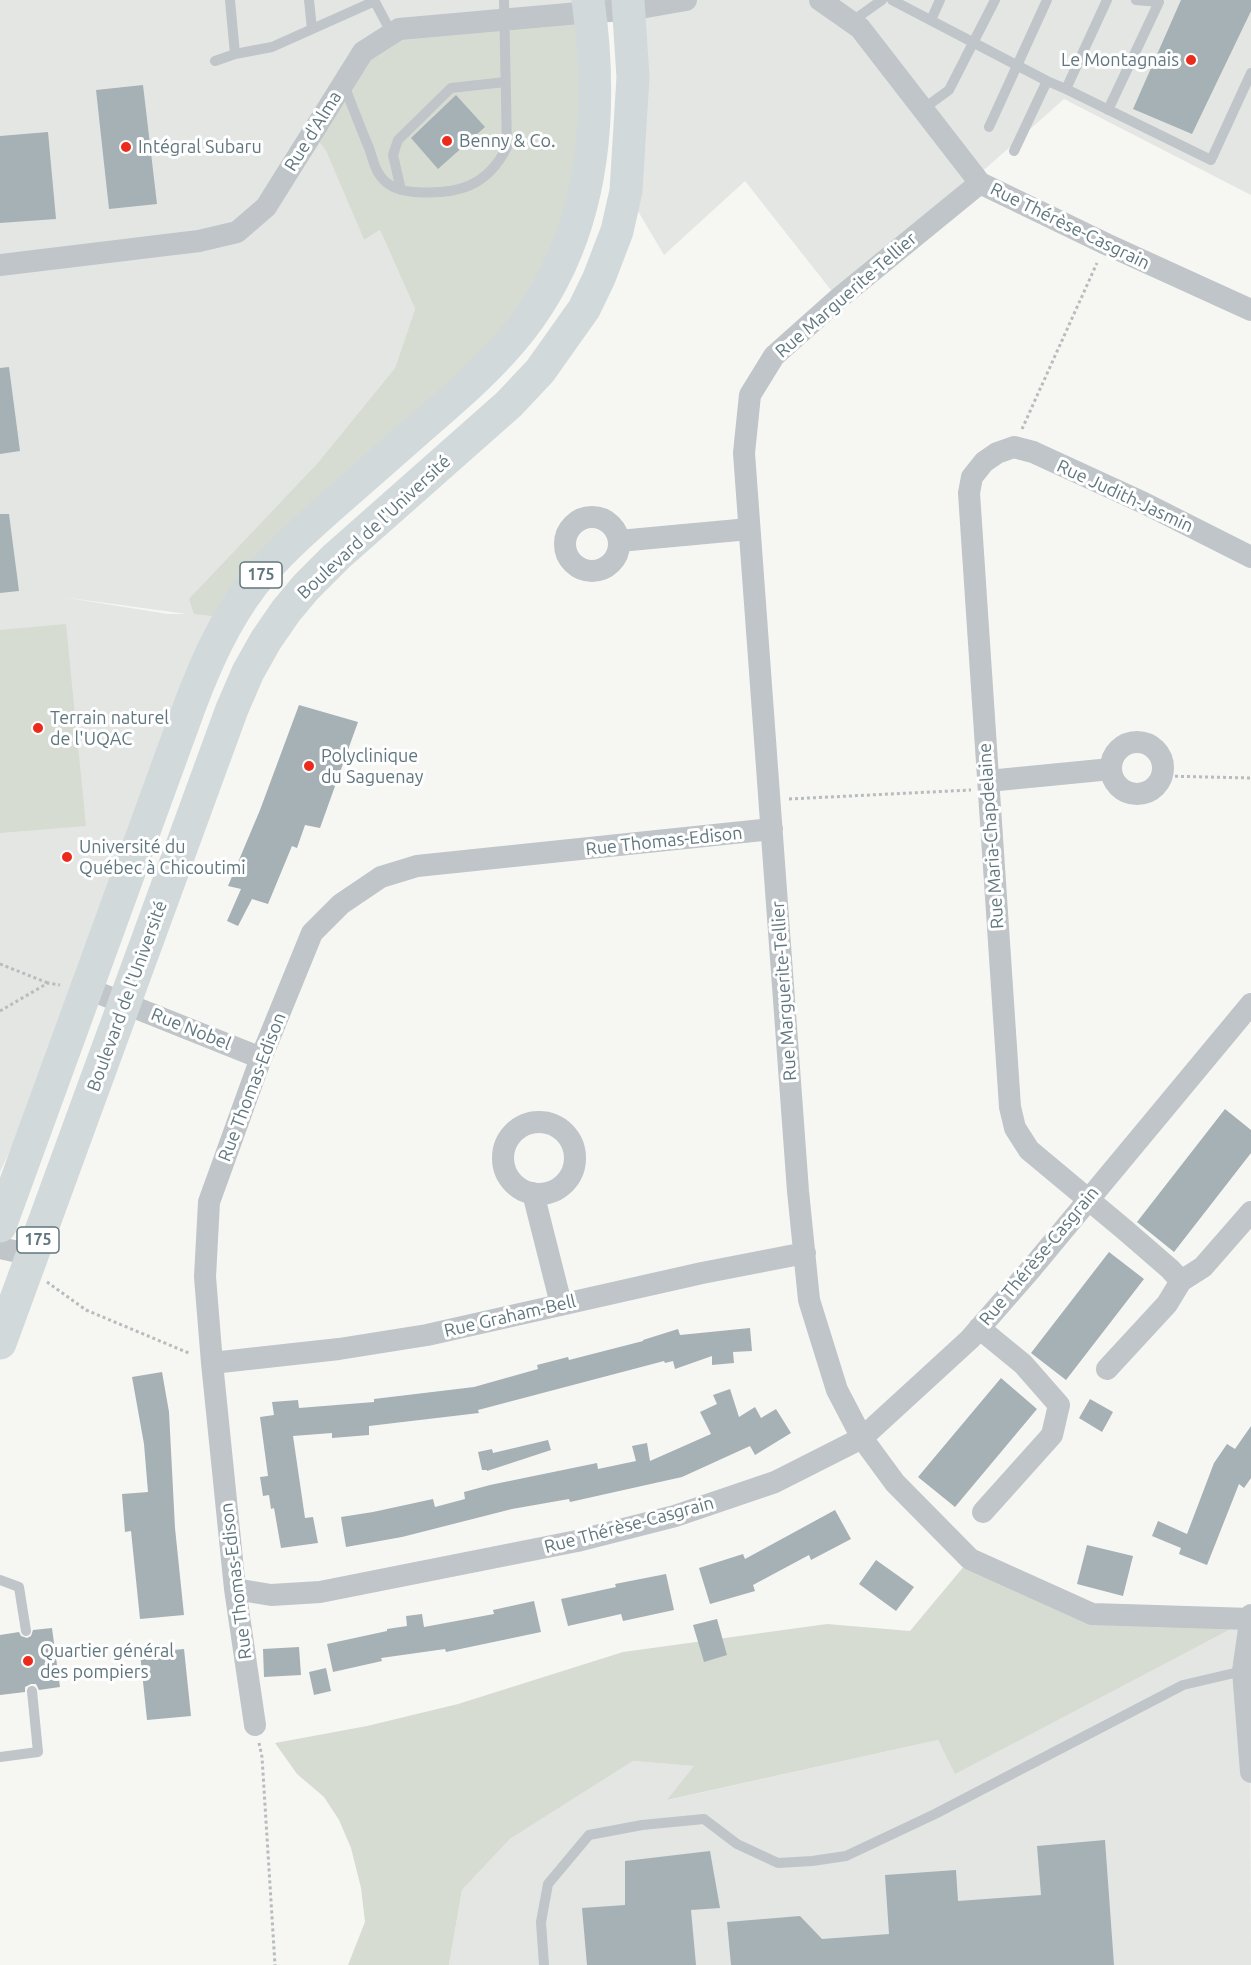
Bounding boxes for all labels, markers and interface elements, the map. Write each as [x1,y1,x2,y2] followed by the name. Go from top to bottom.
[1061,49,1179,71] place label: Le Montagnais
[1184,53,1198,67] marker: Le Montagnais
[280,87,346,175] street label: Rue d'Alma
[459,130,555,152] place label: Benny & Co.
[440,134,454,148] marker: Benny & Co.
[138,136,262,158] place label: Intégral Subaru
[119,140,133,154] marker: Intégral Subaru
[987,178,1153,274] street label: Rue Thérèse-Casgrain
[771,228,921,362] street label: Rue Marguerite-Tellier
[293,450,455,604] street label: Boulevard de l'Université
[1053,455,1197,537] street label: Rue Judith-Jasmin
[240,562,282,588] road number: 175
[50,707,169,750] place label: Terrain naturel de l'UQAC
[31,721,45,735] marker: Terrain naturel de l'UQAC
[974,742,1008,930] street label: Rue Maria-Chapdelaine
[321,745,423,788] place label: Polyclinique du Saguenay
[302,759,316,773] marker: Polyclinique du Saguenay
[584,822,744,860] street label: Rue Thomas-Edison
[79,836,246,878] place label: Université du Québec à Chicoutimi
[60,850,74,864] marker: Université du Québec à Chicoutimi
[82,898,172,1094] street label: Boulevard de l'Université
[767,900,801,1082] street label: Rue Marguerite-Tellier
[148,1003,234,1055] street label: Rue Nobel
[214,1010,290,1164] street label: Rue Thomas-Edison
[975,1182,1103,1330] street label: Rue Thérèse-Casgrain
[17,1227,59,1253] road number: 175
[442,1290,578,1342] street label: Rue Graham-Bell
[542,1492,716,1558] street label: Rue Thérèse-Casgrain
[216,1501,256,1661] street label: Rue Thomas-Edison
[40,1640,174,1682] place label: Quartier général des pompiers
[21,1654,35,1668] marker: Quartier général des pompiers

